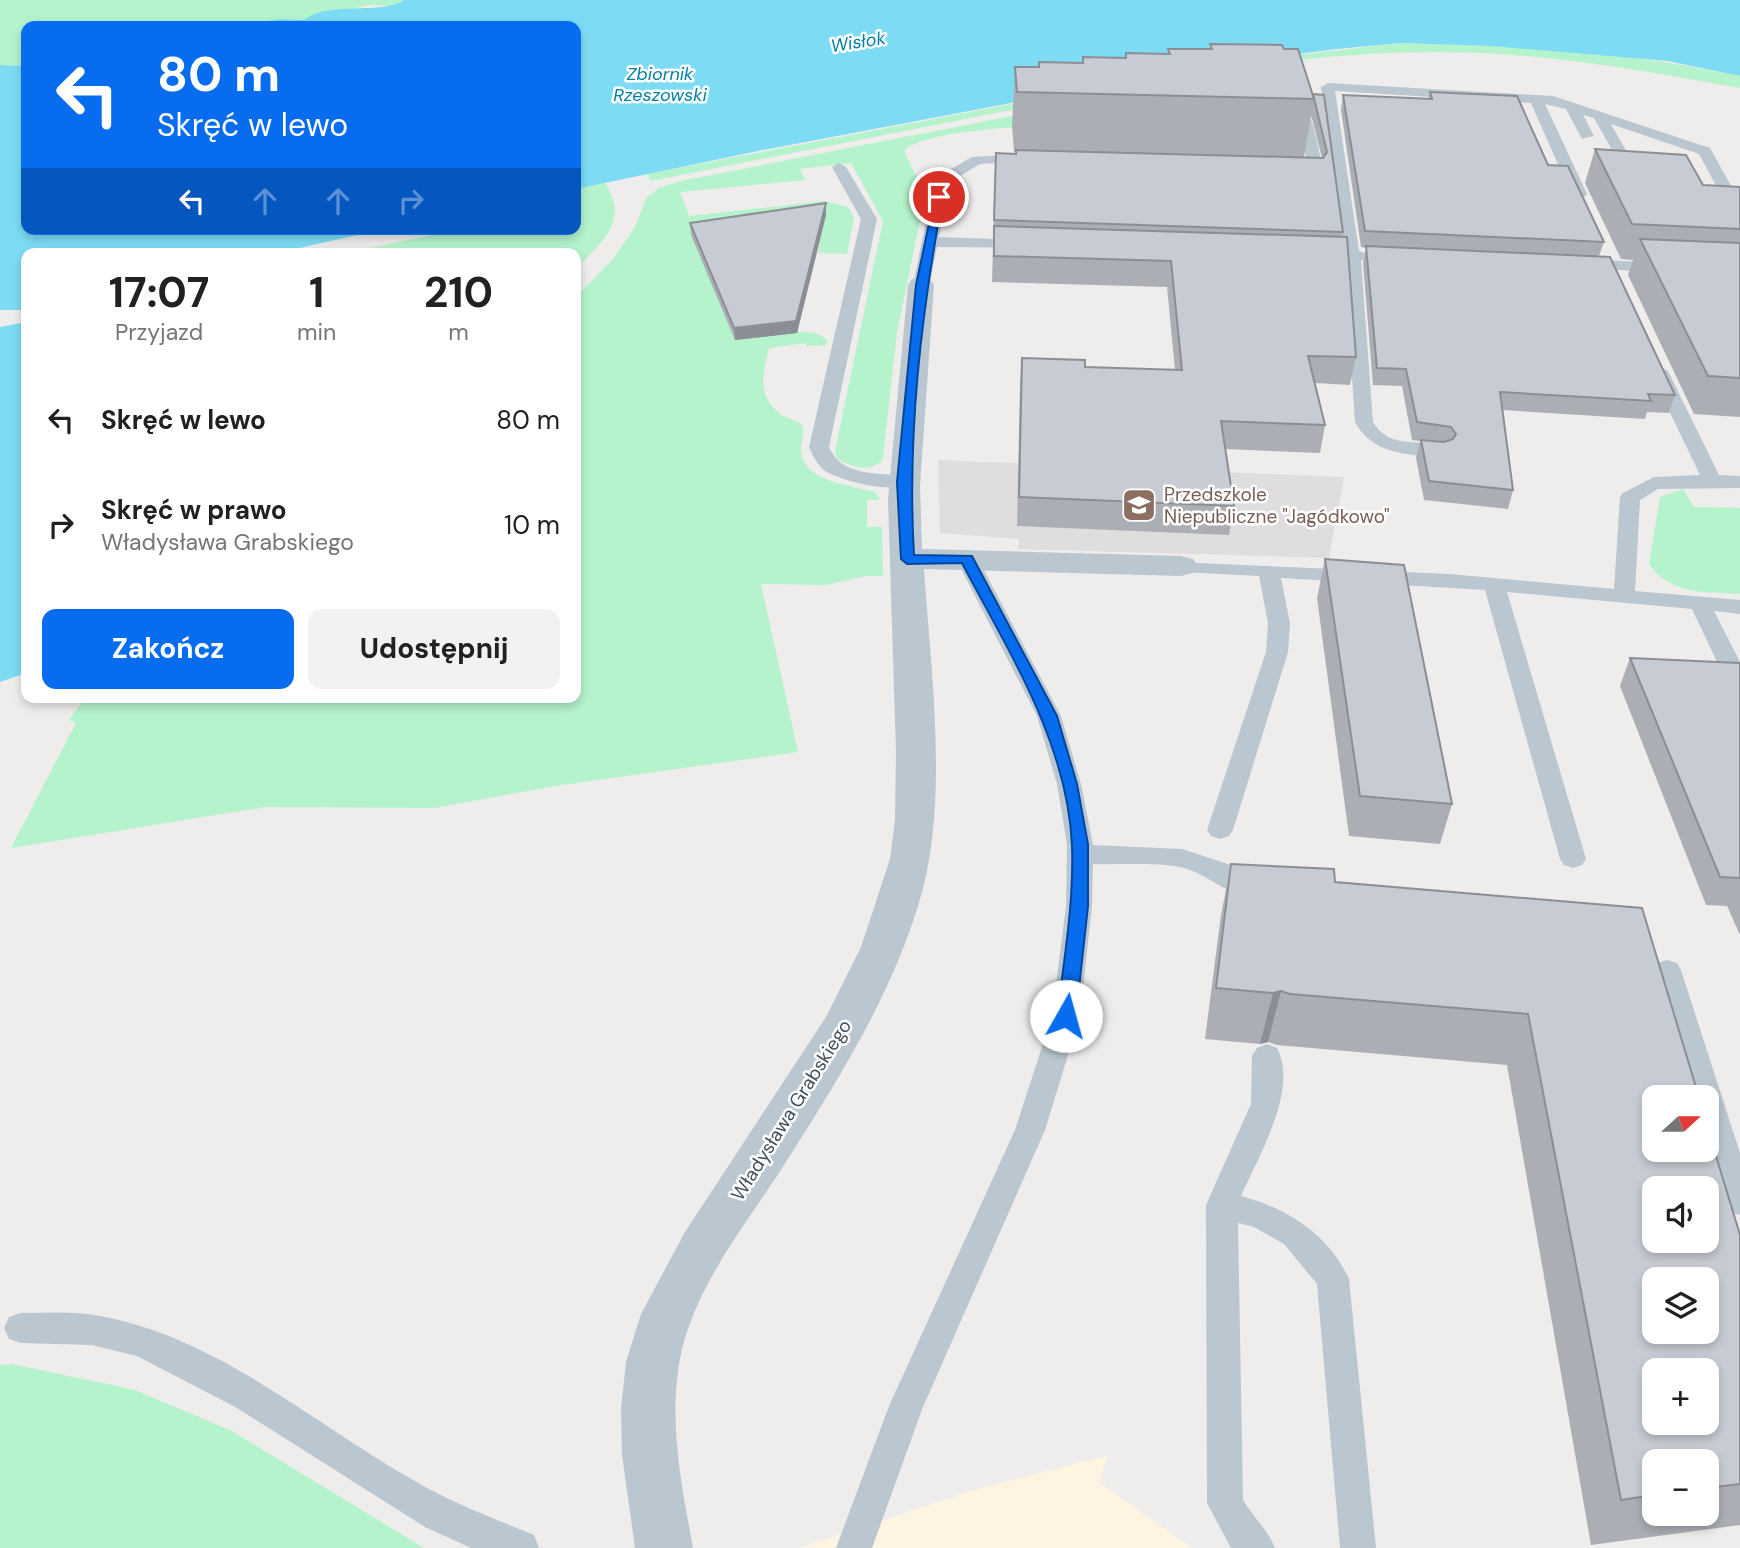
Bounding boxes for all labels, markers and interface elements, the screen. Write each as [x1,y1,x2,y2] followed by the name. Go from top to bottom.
[829,26,888,58] water label: Wisłok
[157,42,280,106] text: 80 m
[42,49,133,140] icon: left
[613,62,707,107] water label: Zbiornik Rzeszowski
[157,104,348,146] text: Skręć w lewo
[909,167,969,227] pin
[920,178,958,216] icon: arrive
[173,182,211,220] icon: left
[246,182,284,220] icon: ahead
[319,182,357,220] icon: ahead
[392,182,430,220] icon: right
[109,265,209,320] text: 17:07
[309,265,324,320] text: 1
[424,265,493,320] text: 210
[115,317,203,347] text: Przyjazd
[297,317,336,347] text: min
[448,317,469,347] text: m
[42,401,80,439] icon: left
[101,403,266,437] text: Skręć w lewo
[496,403,560,437] text: 80 m
[1164,482,1390,529] place label: Przedszkole Niepubliczne "Jagódkowo"
[1120,486,1158,524] school or university icon: Przedszkole Niepubliczne "Jagódkowo"
[101,493,287,527] text: Skręć w prawo
[42,506,80,544] icon: right
[504,508,560,542] text: 10 m
[101,527,354,557] text: Władysława Grabskiego
[42,609,294,689] button: Zakończ
[308,609,560,689] button: Udostępnij
[1029,979,1103,1053] position arrow
[725,1015,857,1205] street label: Władysława Grabskiego
[1642,1085,1718,1162] north arrow
[1642,1085,1719,1526] map controls
[1642,1176,1719,1253] button: sound
[1642,1267,1719,1344] button: layers
[1642,1358,1719,1435] button: +
[1642,1449,1719,1526] button: −

